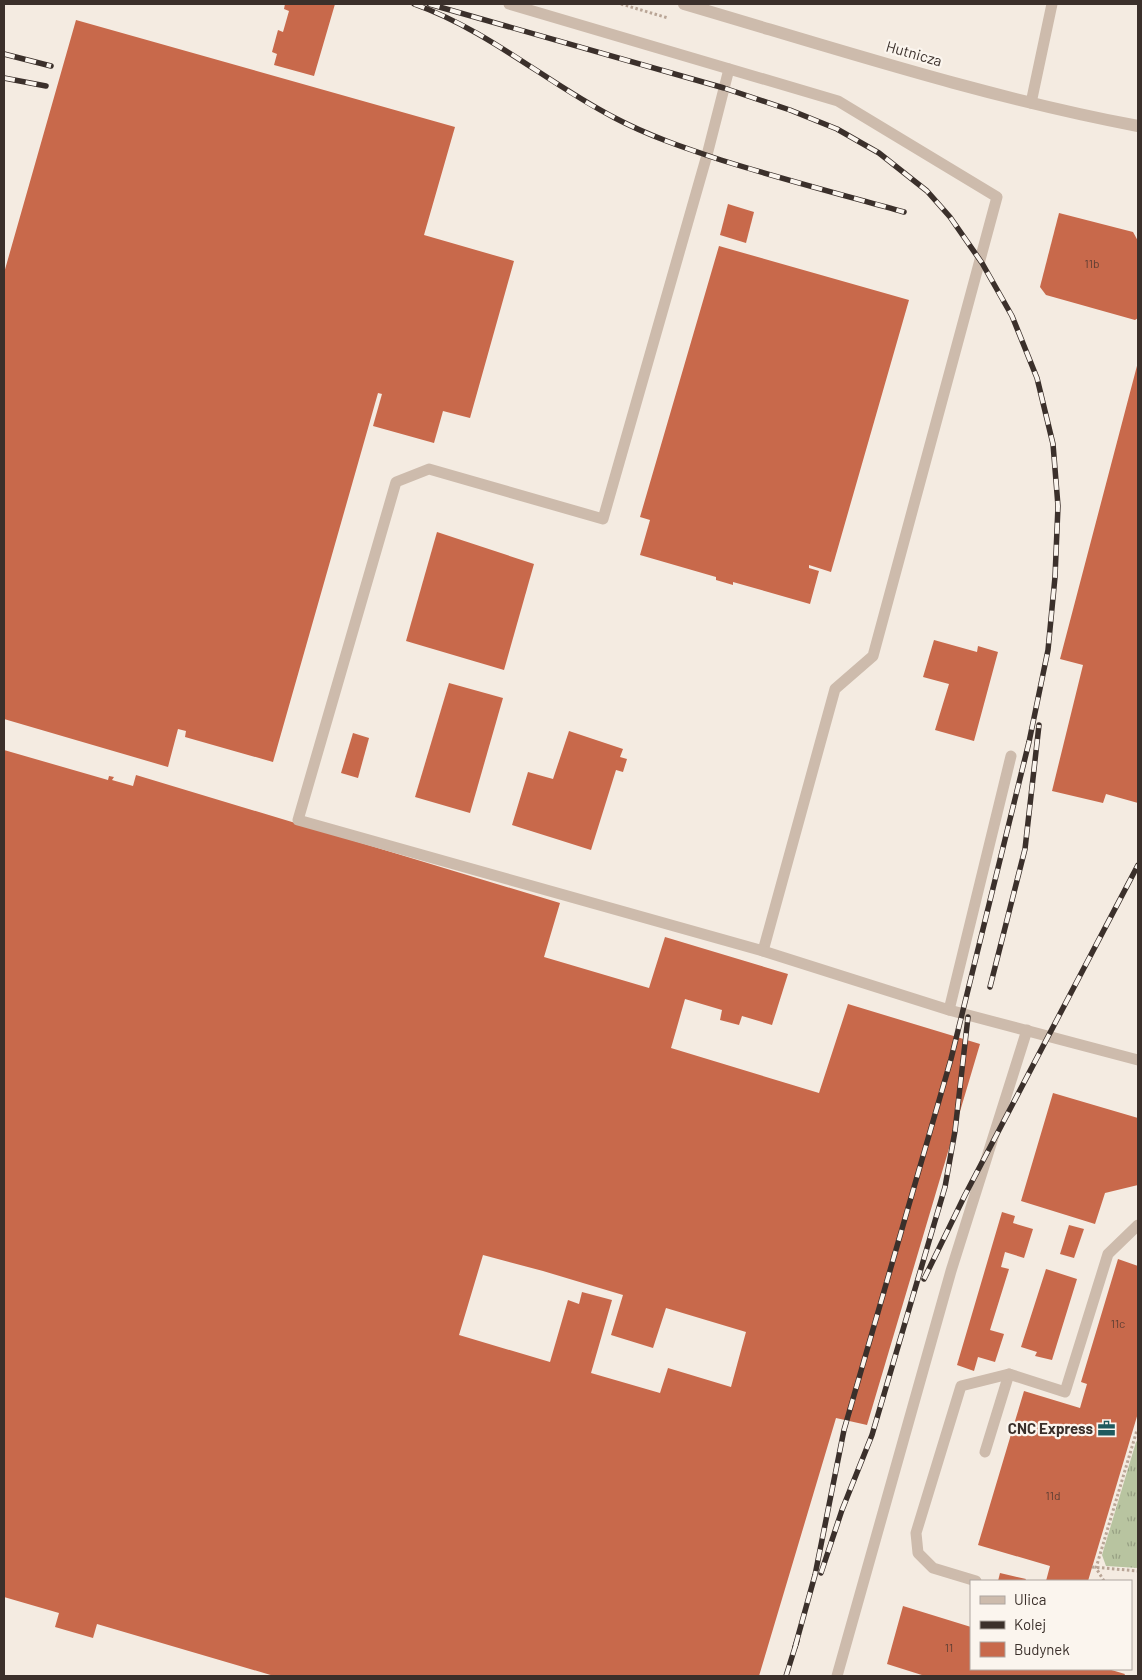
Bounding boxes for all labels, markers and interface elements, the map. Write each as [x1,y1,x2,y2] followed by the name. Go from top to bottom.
[884,36,944,70] street label: Hutnicza
[1085,256,1100,270] house number: 11b
[1111,1316,1125,1330] house number: 11c
[1008,1419,1093,1437] place label: CNC Express
[1097,1419,1117,1439] office icon: CNC Express
[1046,1488,1061,1502] house number: 11d
[970,1580,1132,1670] legend
[1014,1590,1046,1608] text: Ulica
[1014,1615,1046,1633] text: Kolej
[945,1640,953,1654] house number: 11
[1014,1640,1070,1658] text: Budynek

